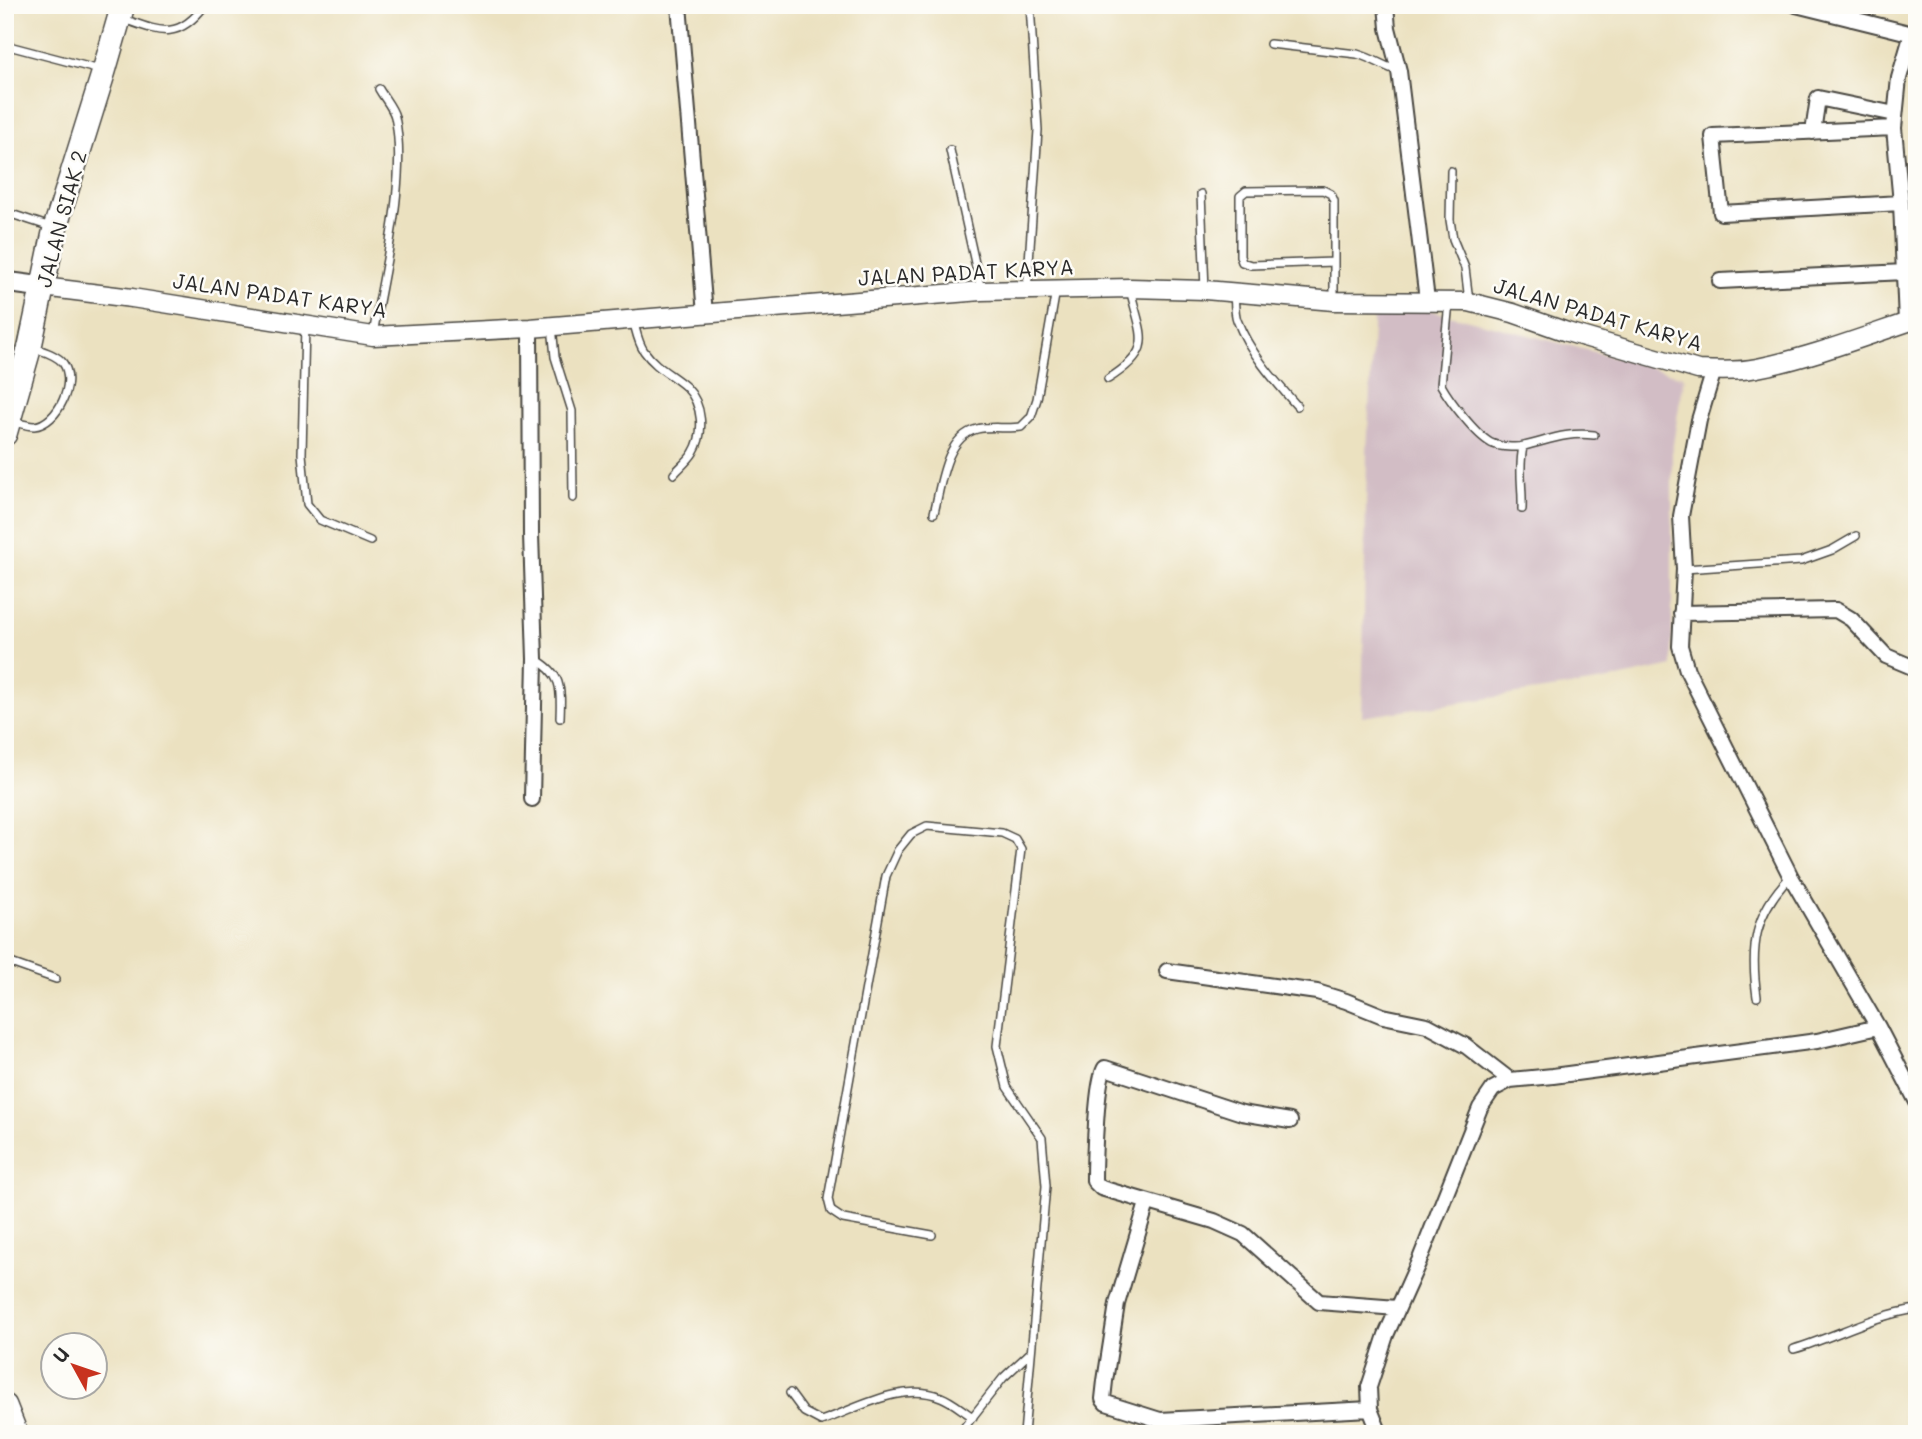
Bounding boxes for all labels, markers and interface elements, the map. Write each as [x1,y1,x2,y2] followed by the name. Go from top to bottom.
[29,147,92,290] street label: JALAN SIAK 2
[857,252,1074,291] street label: JALAN PADAT KARYA
[171,266,389,323] street label: JALAN PADAT KARYA
[1491,271,1706,356] street label: JALAN PADAT KARYA
[38,1330,108,1400] north arrow
[47,1342,74,1368] text: U

